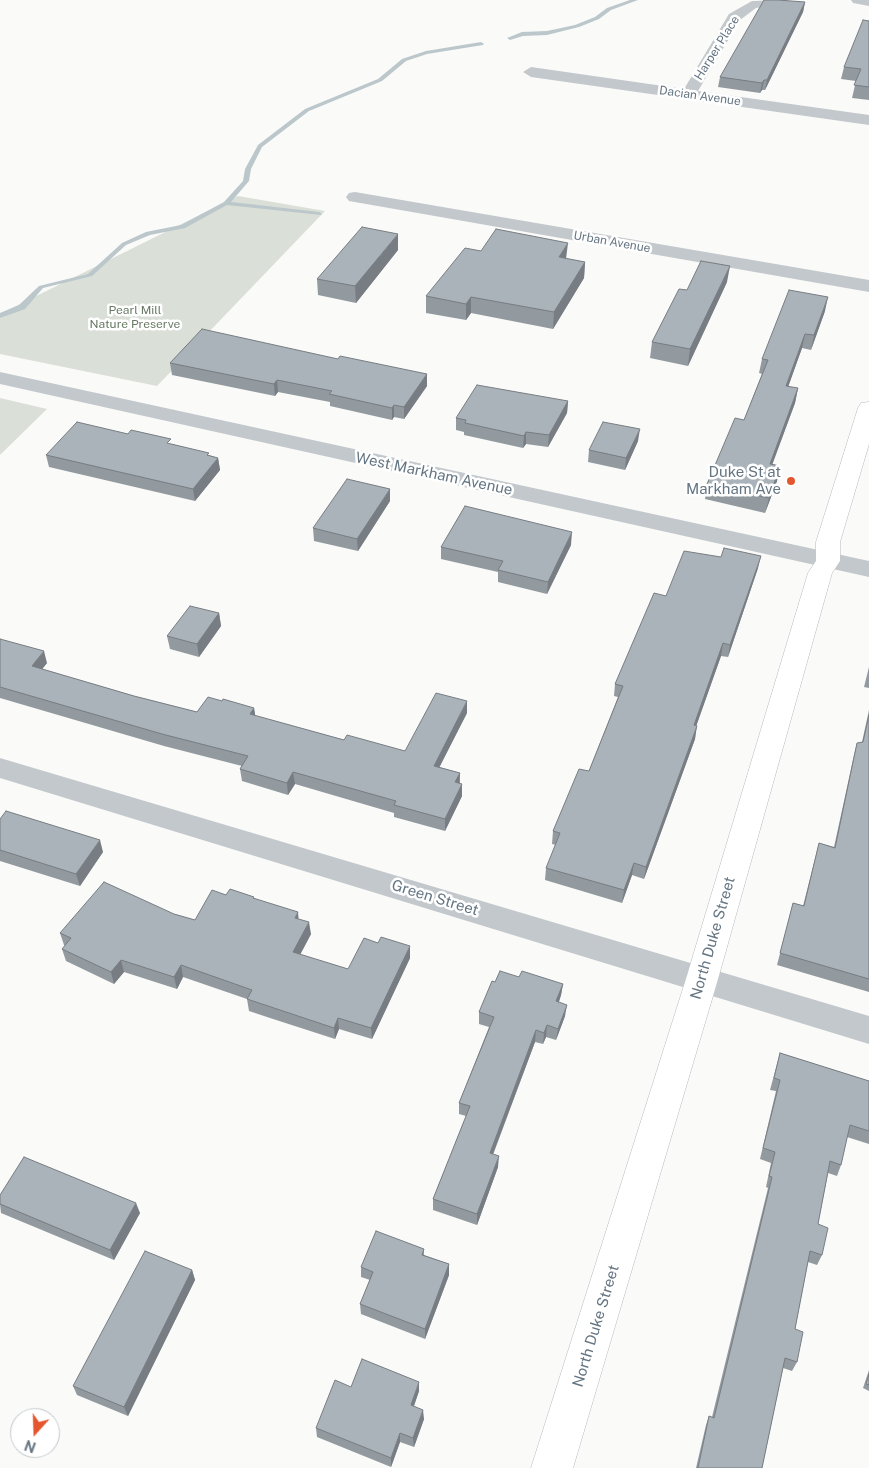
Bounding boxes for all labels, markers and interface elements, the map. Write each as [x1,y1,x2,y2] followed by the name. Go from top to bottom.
[692,13,742,83] street label: Harper Place
[658,83,742,109] street label: Dacian Avenue
[572,228,652,256] street label: Urban Avenue
[90,303,180,331] park label: Pearl Mill Nature Preserve
[354,449,514,499] street label: West Markham Avenue
[686,463,781,498] place label: Duke St at Markham Ave
[785,475,797,487] marker: Duke St at Markham Ave
[687,875,739,1001] street label: North Duke Street
[389,876,481,920] street label: Green Street
[569,1263,623,1389] street label: North Duke Street
[10,1408,60,1458] north arrow
[22,1437,38,1456] text: N

